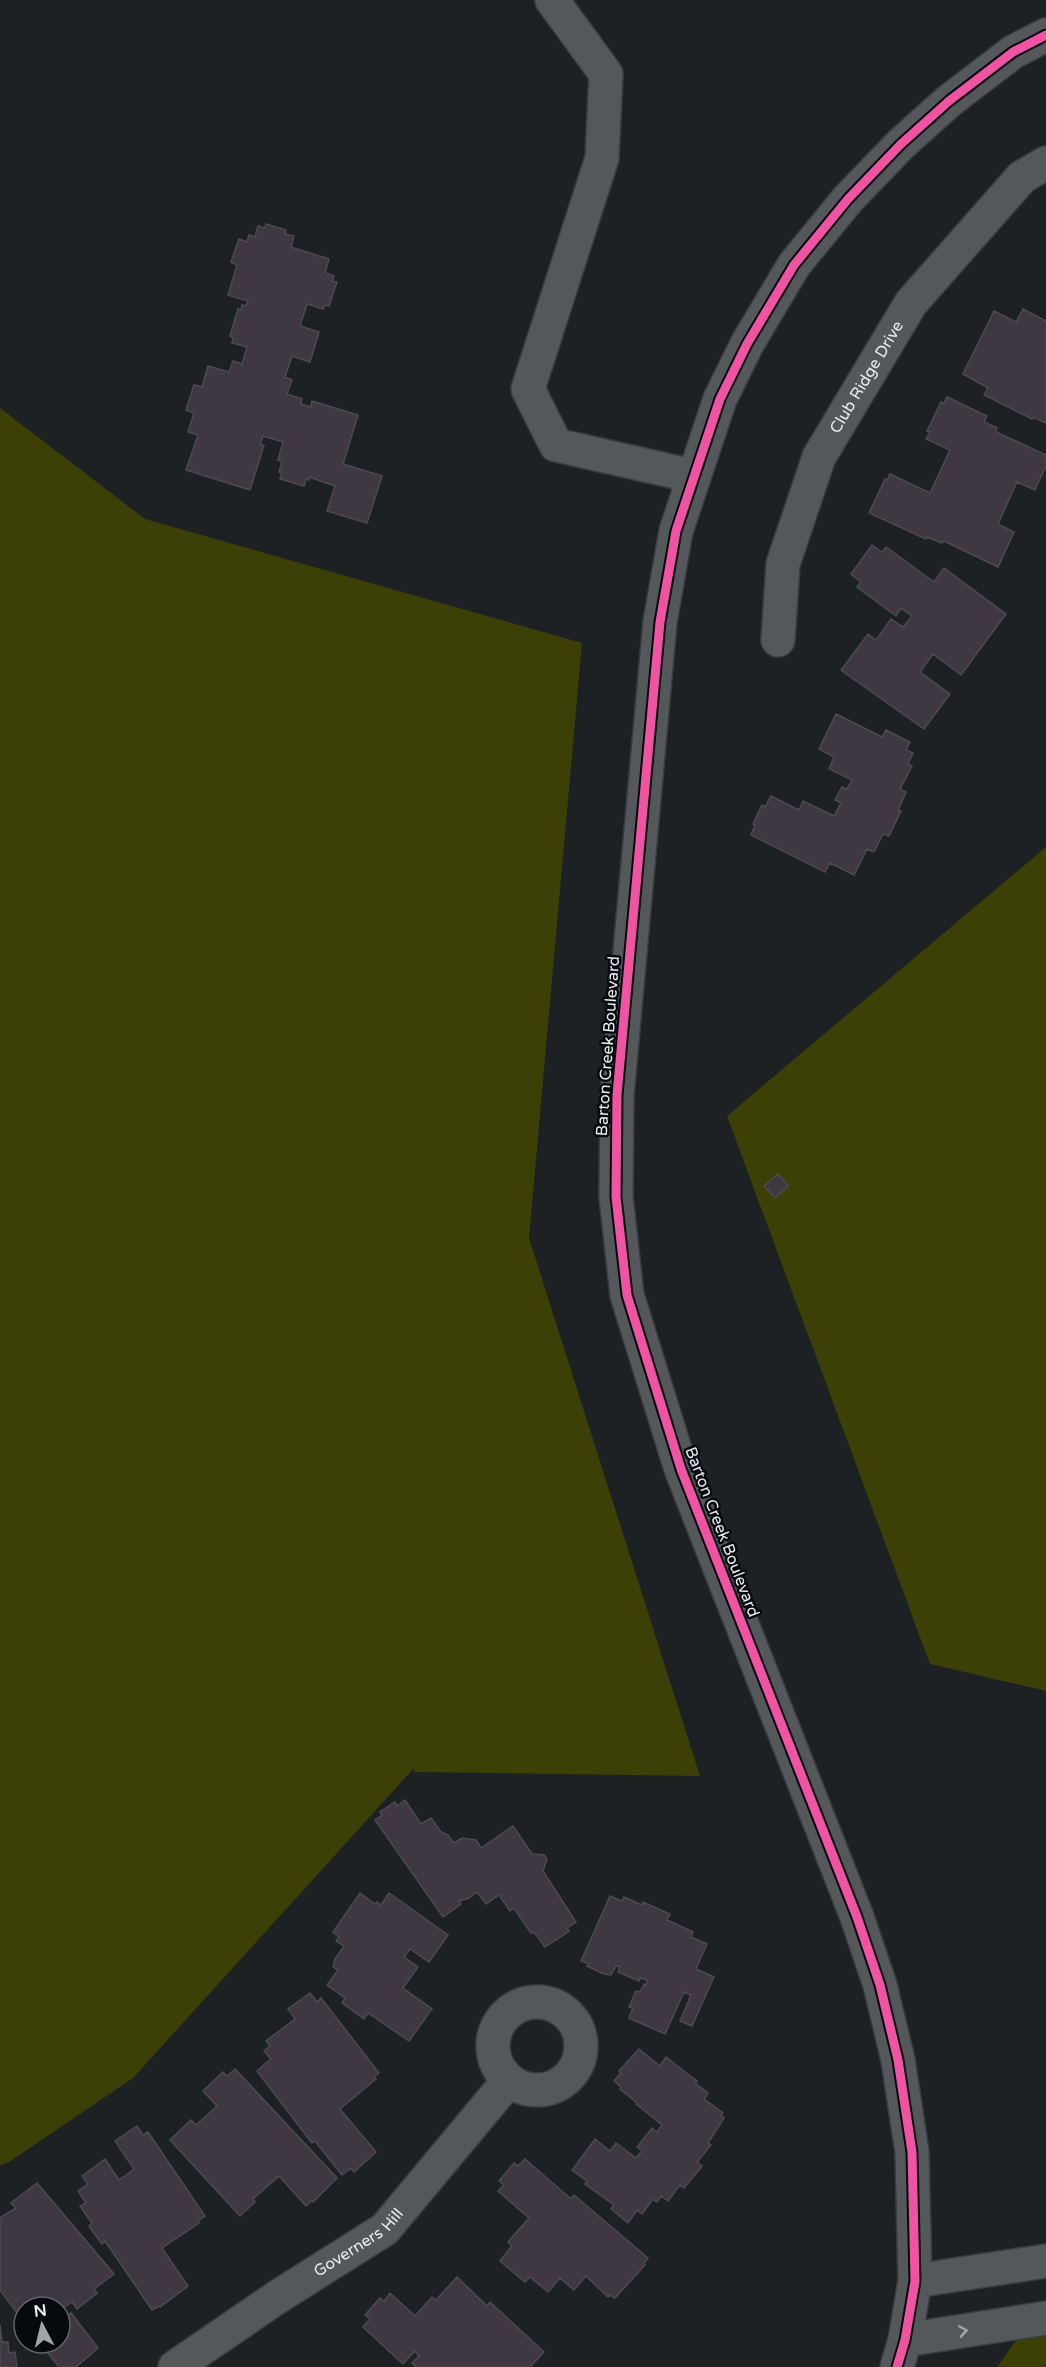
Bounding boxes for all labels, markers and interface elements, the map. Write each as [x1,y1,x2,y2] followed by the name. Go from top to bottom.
[825,317,908,437] street label: Club Ridge Drive
[592,955,624,1137] street label: Barton Creek Boulevard
[680,1444,764,1620] street label: Barton Creek Boulevard
[310,2204,408,2281] street label: Governers Hill
[12,2295,72,2355] north arrow
[33,2300,48,2322] text: N
[958,2326,968,2338] one-way arrow

